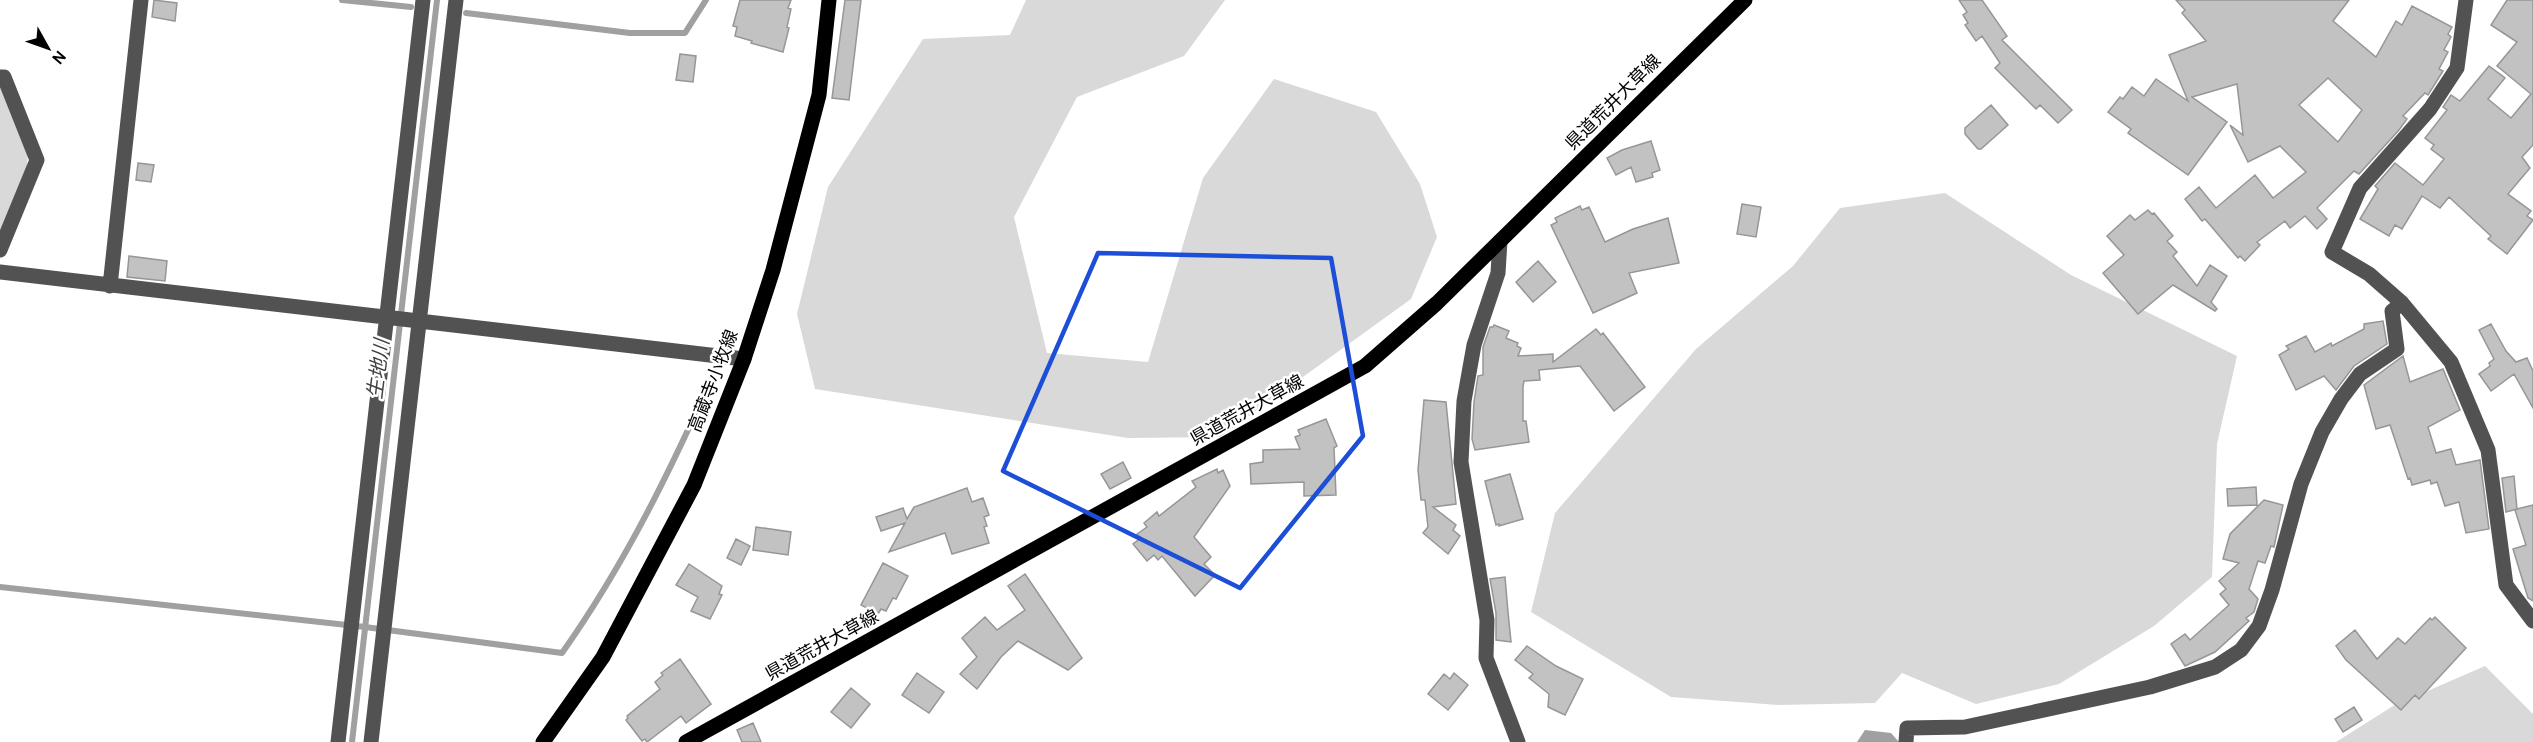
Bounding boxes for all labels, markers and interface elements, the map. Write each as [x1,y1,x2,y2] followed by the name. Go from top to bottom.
[18,18,78,78] north arrow
[47,46,69,67] text: N
[1561,50,1667,156] street label: 県道荒井大草線
[684,327,744,436] street label: 高蔵寺小牧線
[363,336,397,401] water label: 生地川
[1187,371,1308,452] street label: 県道荒井大草線
[762,606,883,687] street label: 県道荒井大草線

